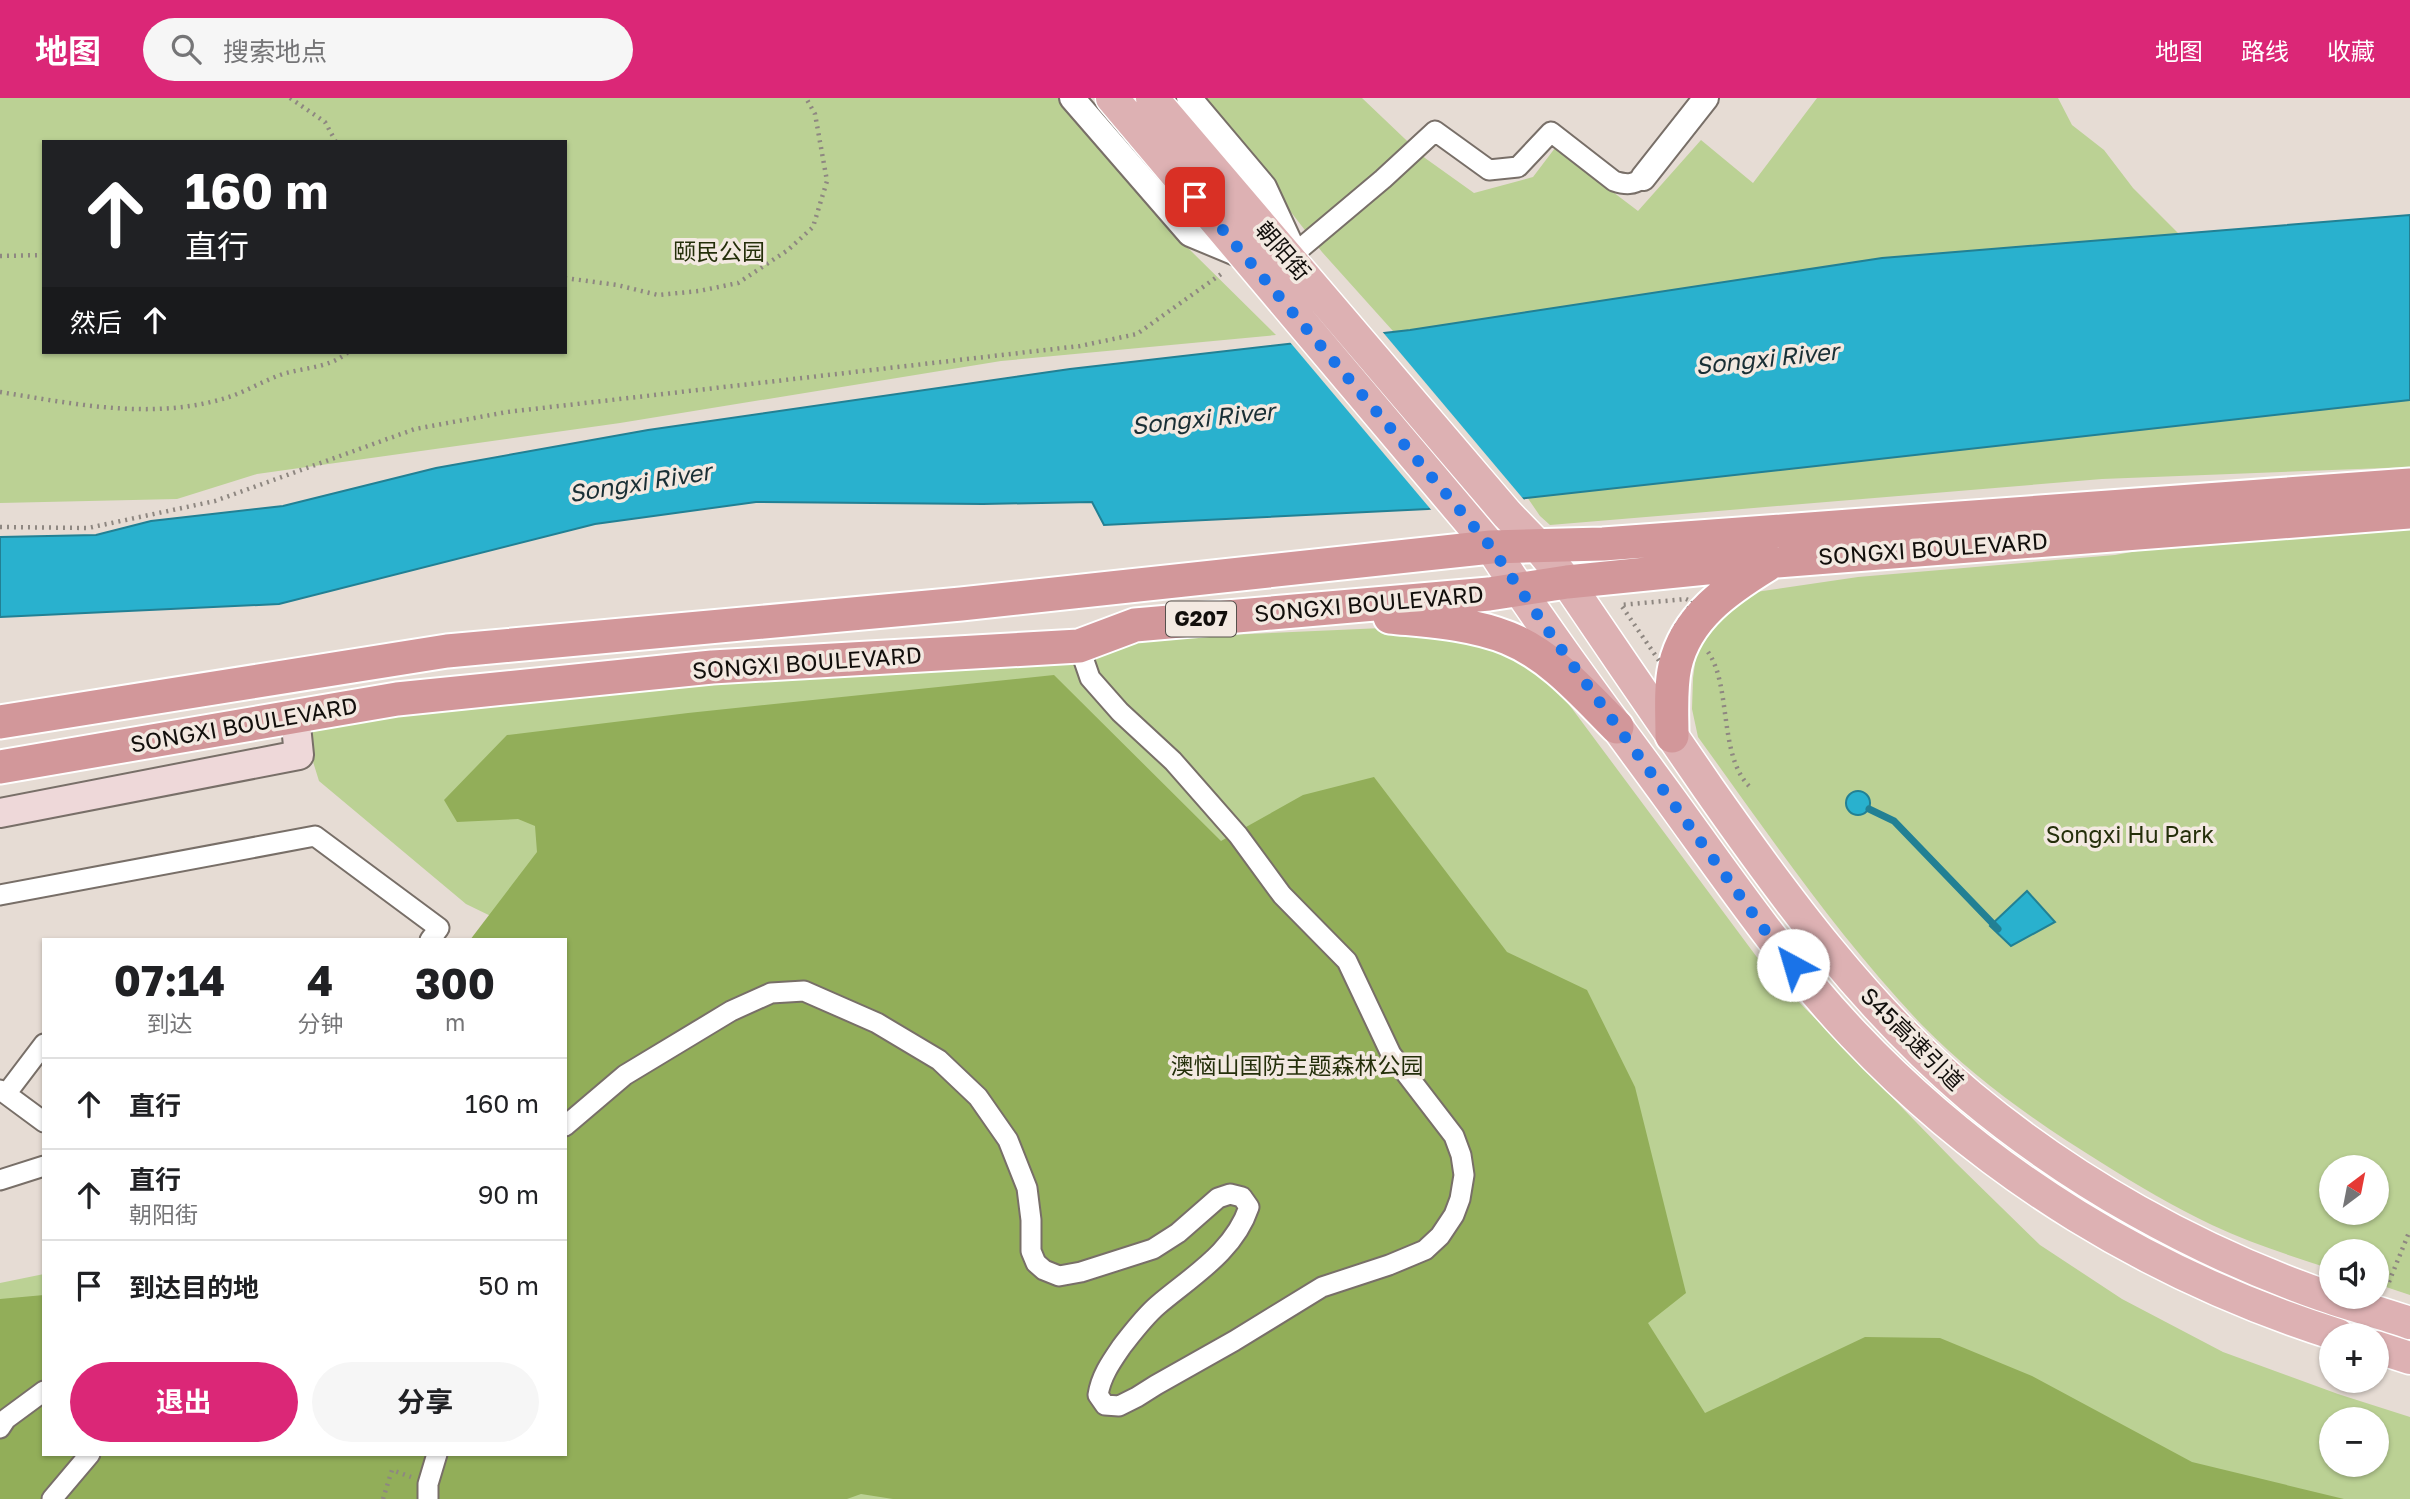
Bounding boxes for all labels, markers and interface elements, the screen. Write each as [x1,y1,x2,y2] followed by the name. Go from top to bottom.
[143,18,633,81] search box
[167,30,205,68] icon: search
[35,31,101,70] text: 地图
[223,36,327,67] text: 搜索地点
[2155,36,2203,65] text: 地图
[2241,36,2289,65] text: 路线
[2327,36,2375,65] text: 收藏
[185,161,328,220] text: 160 m
[1165,167,1225,227] pin
[70,168,161,259] icon: ahead
[1176,178,1214,216] icon: arrive
[1251,215,1317,286] street label: 朝阳街
[185,227,249,265] text: 直行
[673,237,765,265] park label: 颐民公园
[136,301,174,339] icon: ahead
[70,307,122,338] text: 然后
[1694,335,1844,380] water label: Songxi River
[1130,395,1280,440] water label: Songxi River
[566,455,717,508] water label: Songxi River
[1817,526,2049,570] street label: SONGXI BOULEVARD
[1253,579,1485,627] street label: SONGXI BOULEVARD
[1166,602,1236,636] road number: G207
[691,640,923,684] street label: SONGXI BOULEVARD
[128,690,360,758] street label: SONGXI BOULEVARD
[2046,820,2214,848] park label: Songxi Hu Park
[1756,928,1830,1002] position arrow
[114,955,225,1005] text: 07:14
[307,955,333,1005] text: 4
[415,958,495,1008] text: 300
[1855,981,1970,1096] street label: S45高速引道
[445,1008,465,1036] text: m
[147,1009,193,1037] text: 到达
[297,1009,343,1037] text: 分钟
[1171,1051,1424,1079] park label: 澳恼山国防主题森林公园
[70,1085,108,1123] icon: ahead
[465,1088,539,1119] text: 160 m
[129,1090,181,1121] text: 直行
[2319,1155,2389,1225] north arrow
[2319,1155,2389,1477] map controls
[129,1164,181,1195] text: 直行
[70,1176,108,1214] icon: ahead
[478,1179,539,1210] text: 90 m
[129,1200,198,1228] text: 朝阳街
[2319,1239,2389,1309] button: sound
[70,1267,108,1305] icon: arrive
[478,1270,539,1301] text: 50 m
[129,1272,259,1303] text: 到达目的地
[2319,1323,2389,1393] button: +
[70,1362,298,1442] button: 退出
[312,1362,539,1442] button: 分享
[2319,1407,2389,1477] button: −

